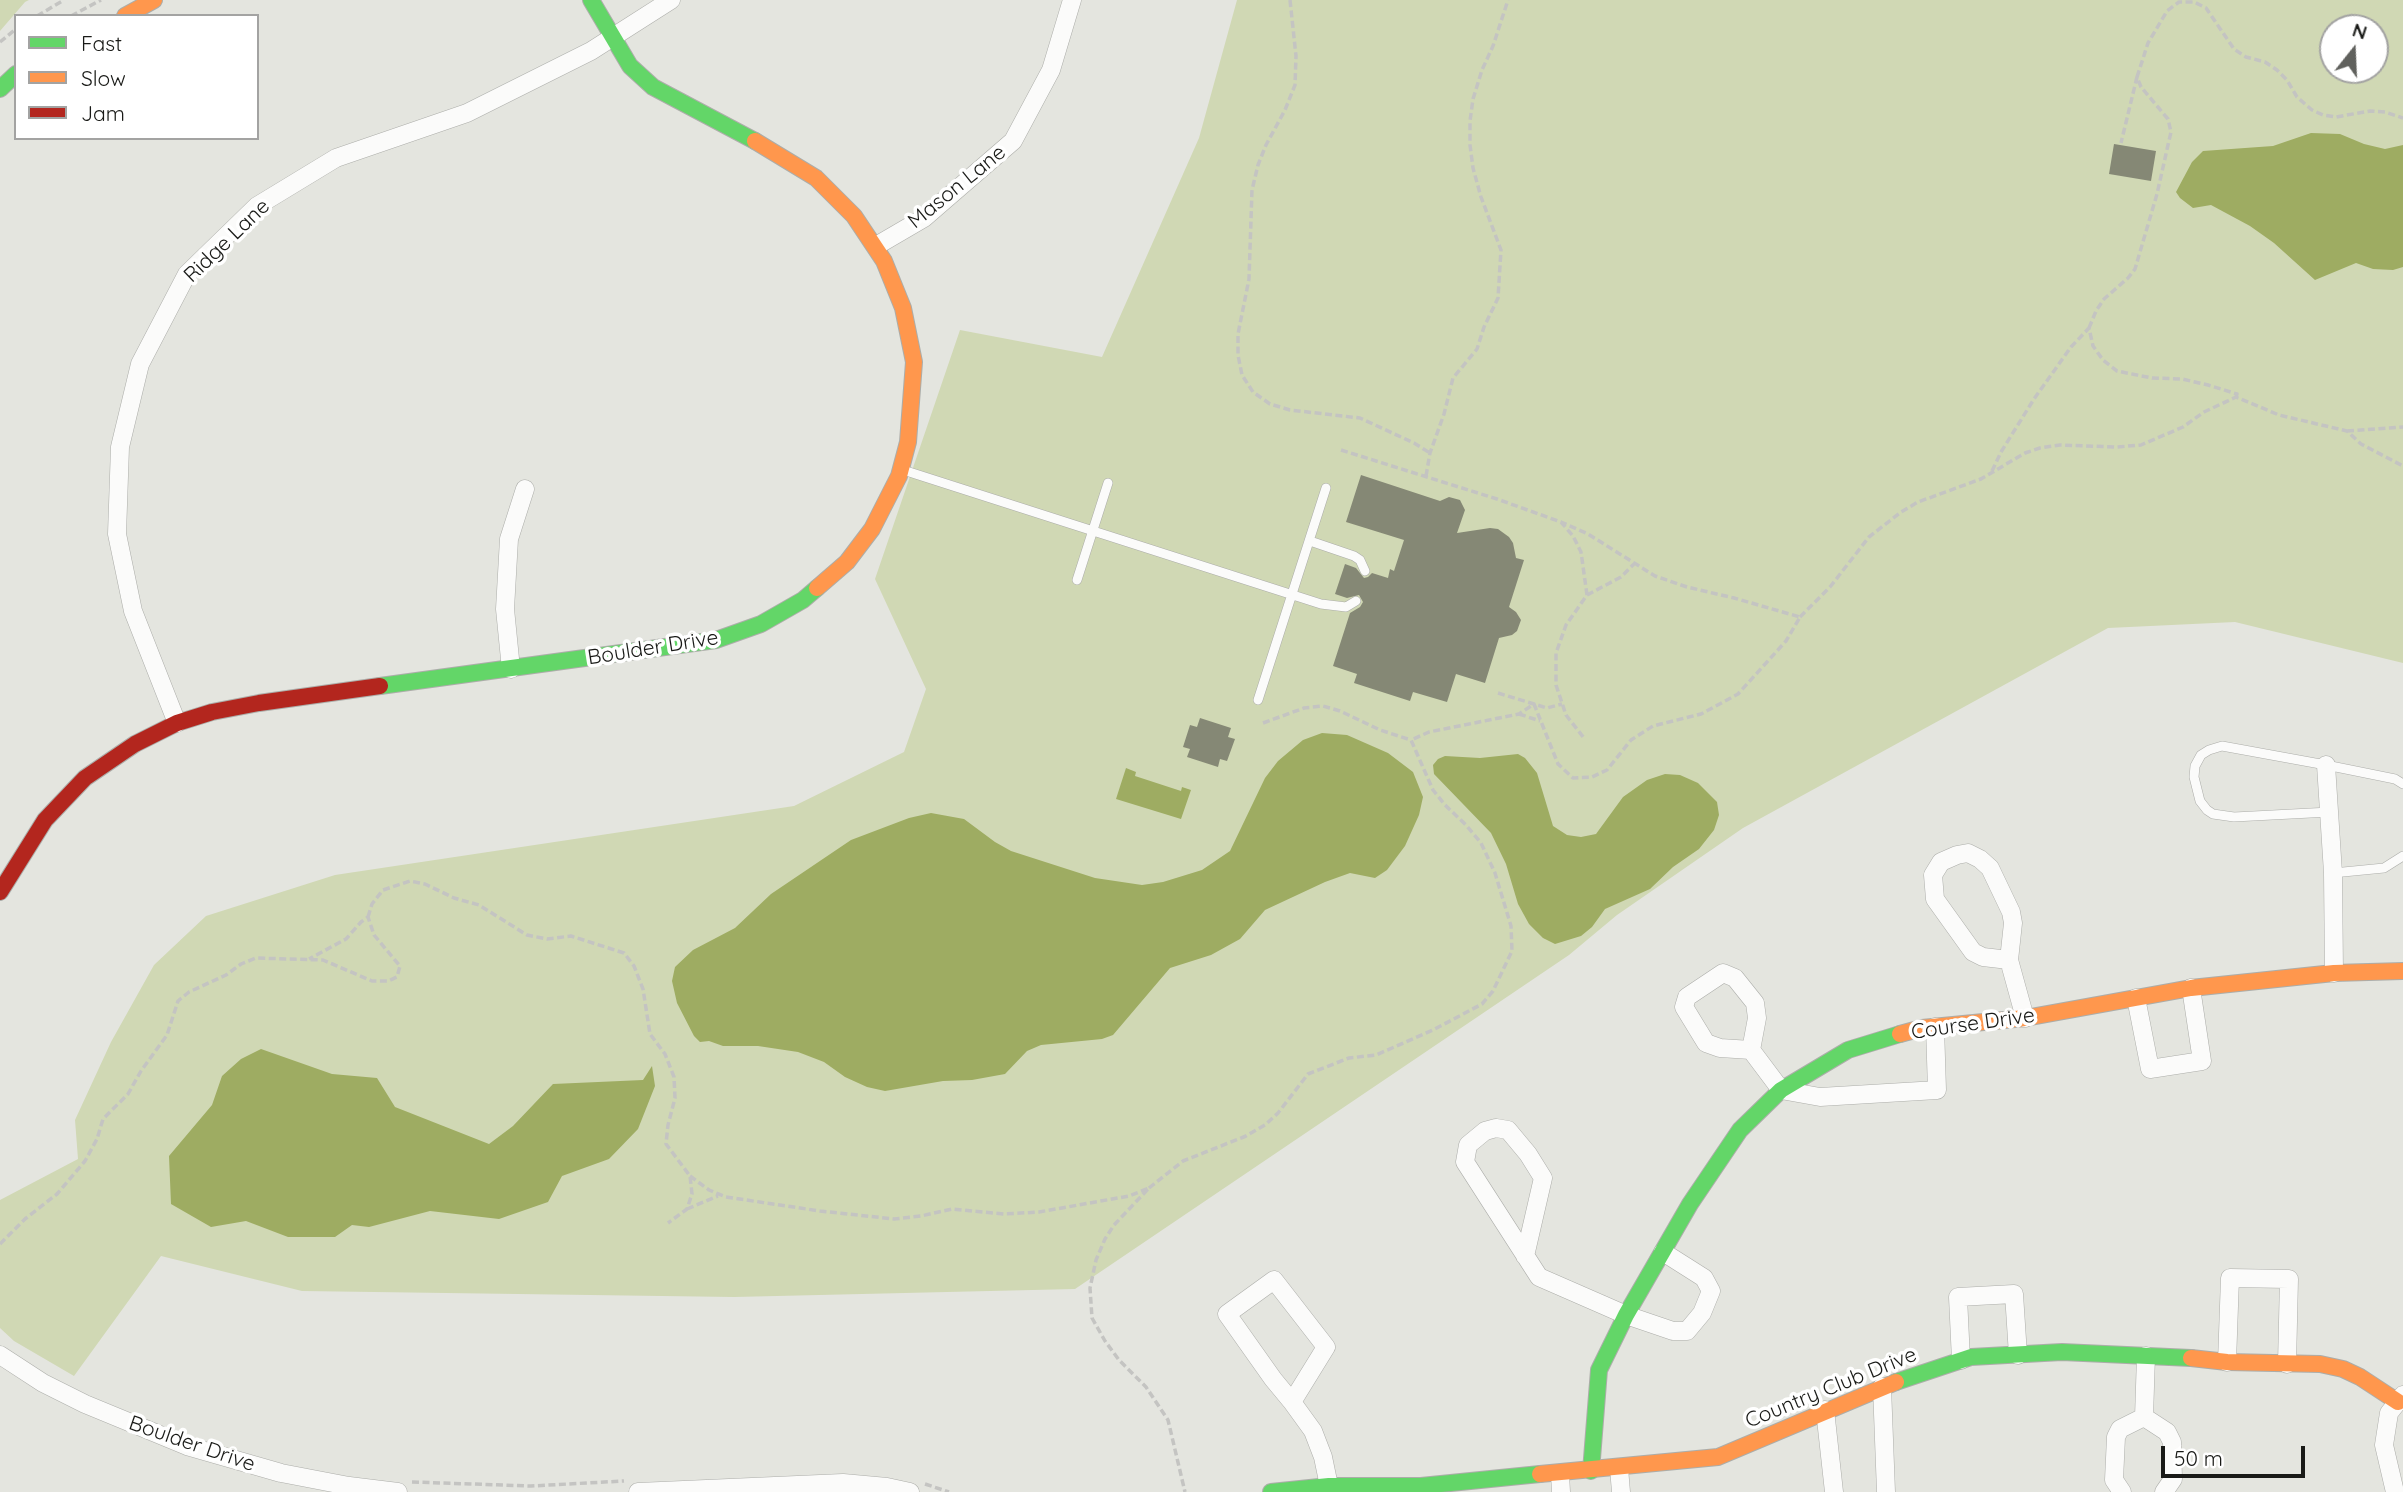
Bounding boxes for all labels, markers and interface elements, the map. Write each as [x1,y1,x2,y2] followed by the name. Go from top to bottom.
[14,14,259,140] legend
[2319,14,2389,84] north arrow
[2350,17,2370,45] text: N
[81,30,122,56] text: Fast
[81,65,126,91] text: Slow
[81,100,125,126] text: Jam
[903,140,1011,234] street label: Mason Lane
[179,194,275,288] street label: Ridge Lane
[586,625,720,671] street label: Boulder Drive
[1910,1003,2036,1045] street label: Course Drive
[1742,1342,1920,1434] street label: Country Club Drive
[126,1411,258,1477] street label: Boulder Drive
[2165,1432,2308,1476] scale bar
[2174,1445,2223,1471] text: 50 m

